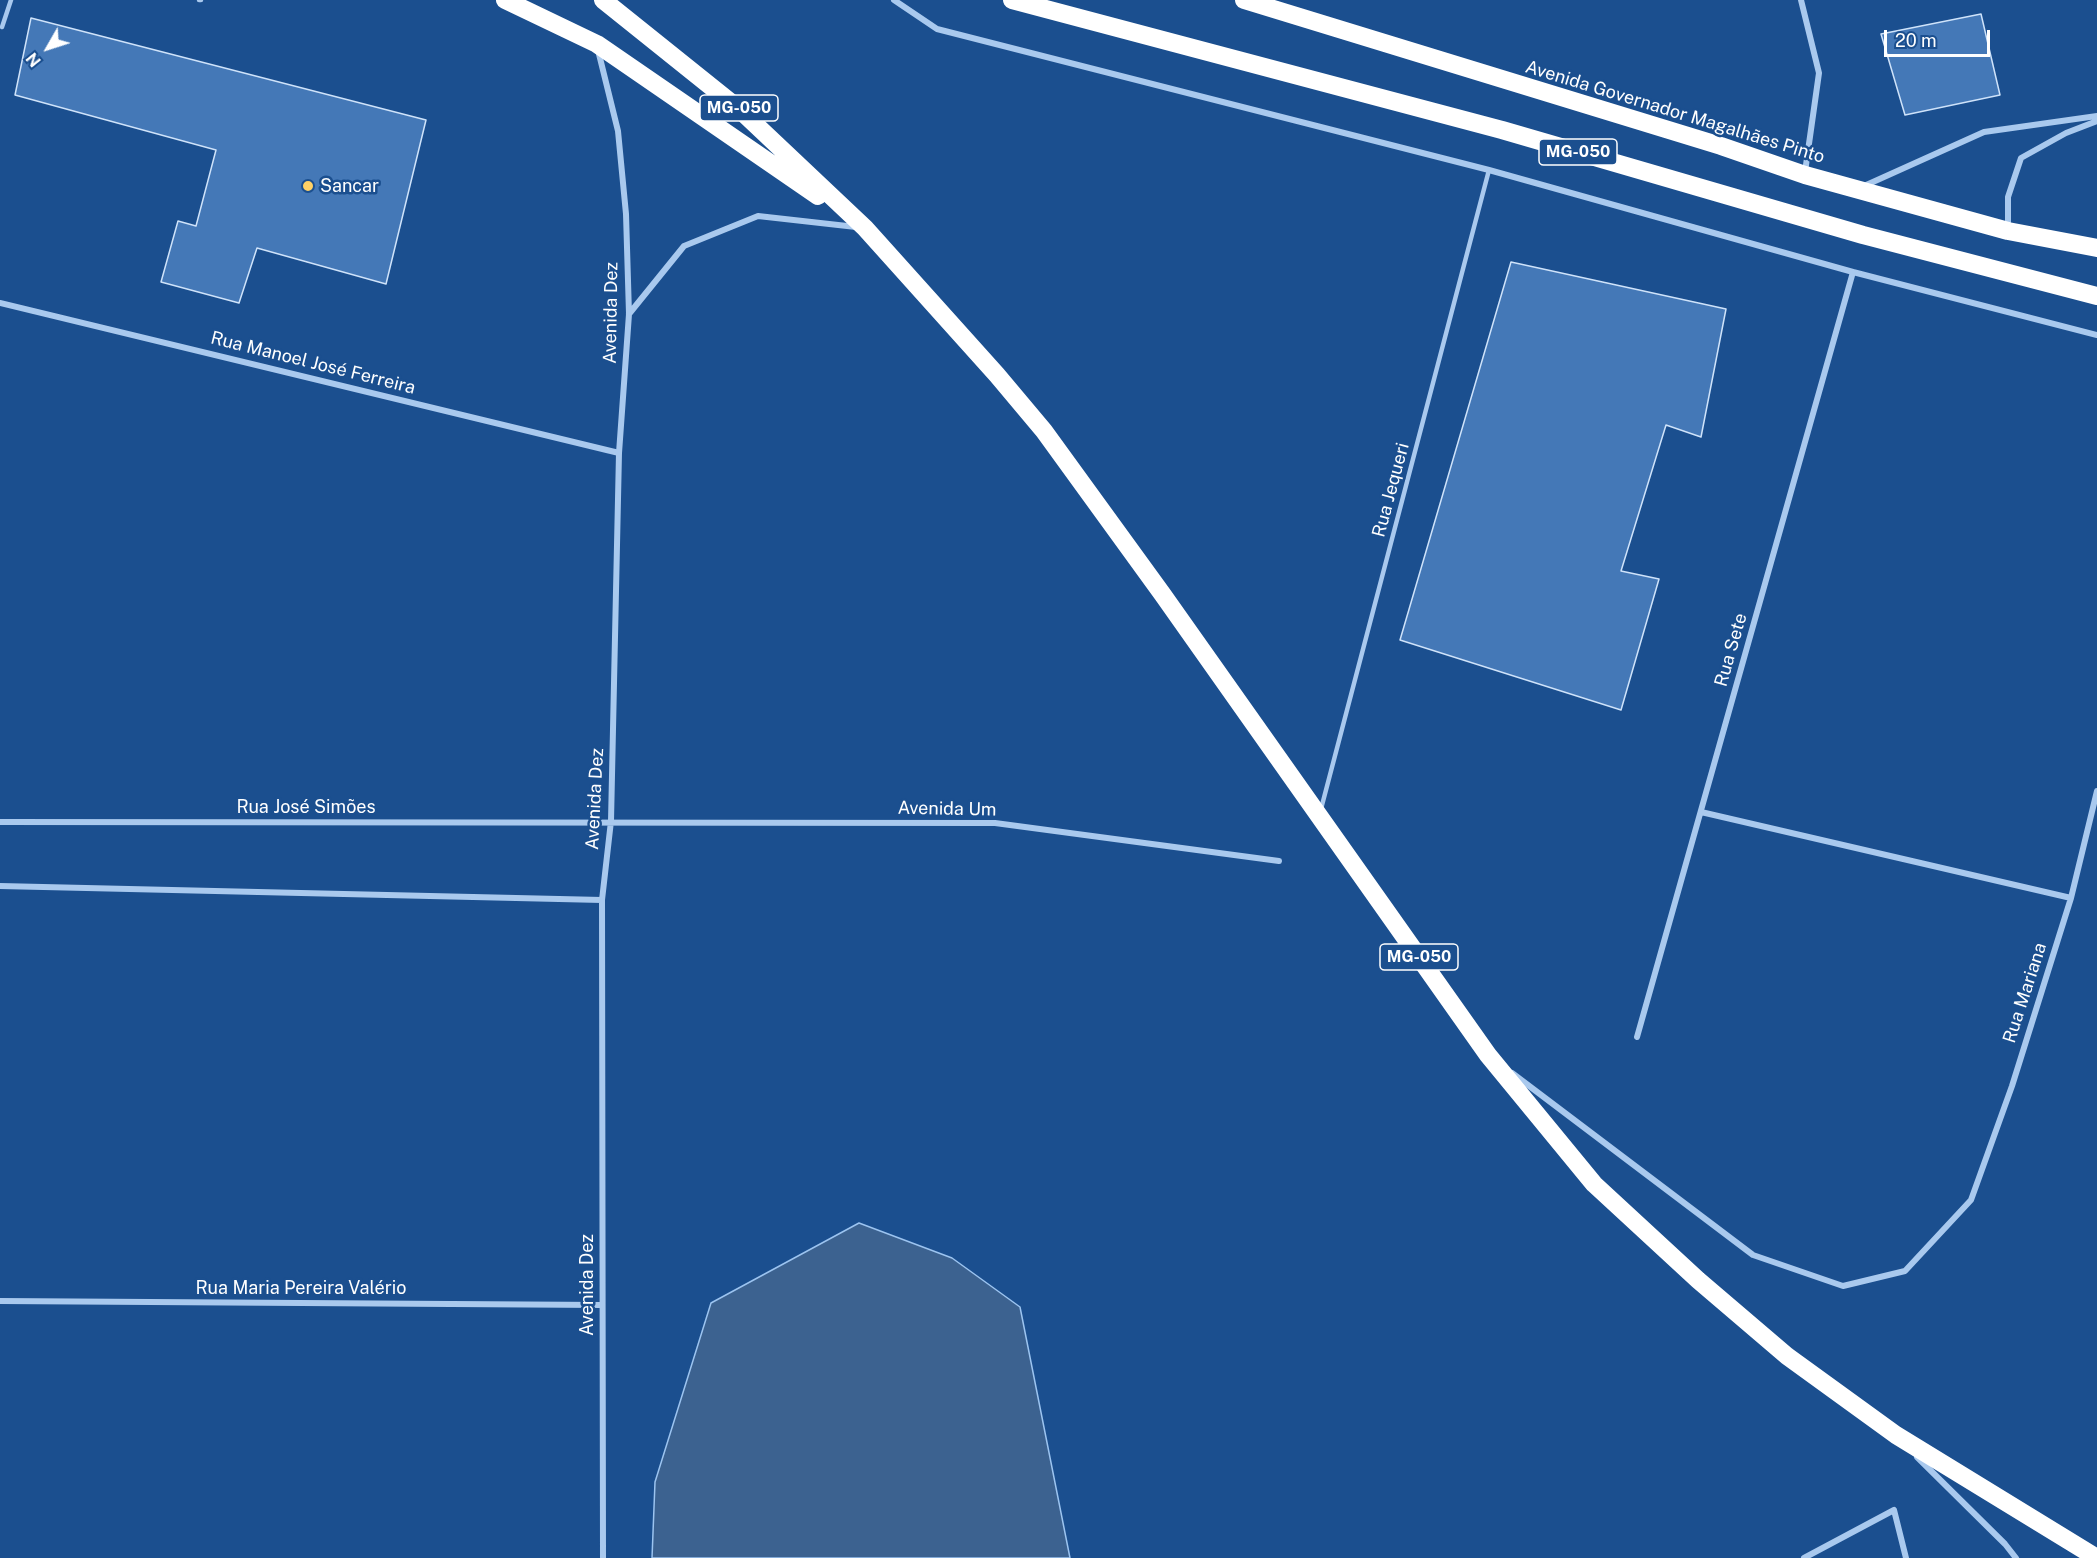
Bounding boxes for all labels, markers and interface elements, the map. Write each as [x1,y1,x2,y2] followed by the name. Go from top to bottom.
[18,18,78,78] north arrow
[1887,18,1994,56] scale bar
[1895,30,1937,51] text: 20 m
[22,49,45,70] text: N
[1523,56,1827,168] street label: Avenida Governador Magalhães Pinto
[700,95,778,121] road number: MG-050
[1539,139,1617,165] road number: MG-050
[320,175,379,197] place label: Sancar
[301,179,315,193] marker: Sancar
[599,262,623,364] street label: Avenida Dez
[209,327,417,399] street label: Rua Manoel José Ferreira
[1368,440,1414,540] street label: Rua Jequeri
[1710,611,1752,689] street label: Rua Sete
[582,748,608,850] street label: Avenida Dez
[236,796,376,818] street label: Rua José Simões
[897,797,997,821] street label: Avenida Um
[1999,940,2051,1046] street label: Rua Mariana
[1380,944,1458,970] road number: MG-050
[576,1234,598,1336] street label: Avenida Dez
[196,1277,406,1299] street label: Rua Maria Pereira Valério

